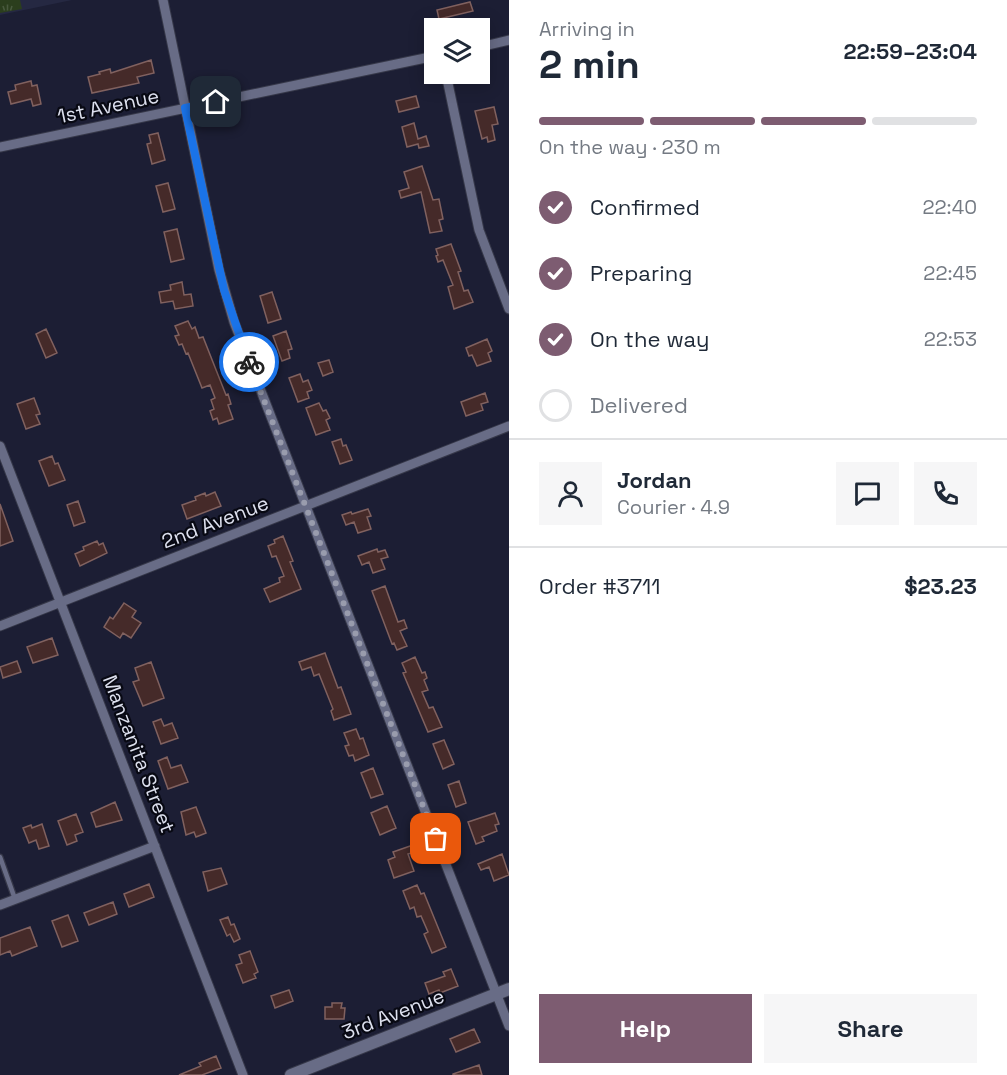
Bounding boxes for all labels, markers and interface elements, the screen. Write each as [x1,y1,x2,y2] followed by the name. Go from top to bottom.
[539,16,635,42] text: Arriving in
[424,18,490,84] map controls
[424,18,490,84] button: layers
[843,37,977,65] text: 22:59–23:04
[539,40,640,89] text: 2 min
[190,76,241,127] pin
[55,83,161,129] street label: 1st Avenue
[199,85,232,118] icon: home
[539,134,721,160] text: On the way · 230 m
[539,191,572,224] icon: check
[590,193,700,221] text: Confirmed
[923,194,977,220] text: 22:40
[539,257,572,290] icon: check
[590,259,692,287] text: Preparing
[923,260,977,286] text: 22:45
[539,323,572,356] icon: check
[590,325,709,353] text: On the way
[924,326,977,352] text: 22:53
[219,332,279,392] courier
[233,346,266,379] icon: bike
[590,391,688,419] text: Delivered
[539,462,602,525] button: person
[836,462,899,525] button: chat
[914,462,977,525] button: phone
[617,466,692,494] text: Jordan
[158,490,272,554] street label: 2nd Avenue
[617,494,730,520] text: Courier · 4.9
[539,572,660,600] text: Order #3711
[904,572,977,600] text: $23.23
[97,671,181,837] street label: Manzanita Street
[410,813,461,864] pin
[419,822,452,855] icon: bag
[338,983,448,1045] street label: 3rd Avenue
[539,994,752,1063] button: Help
[764,994,977,1063] button: Share

